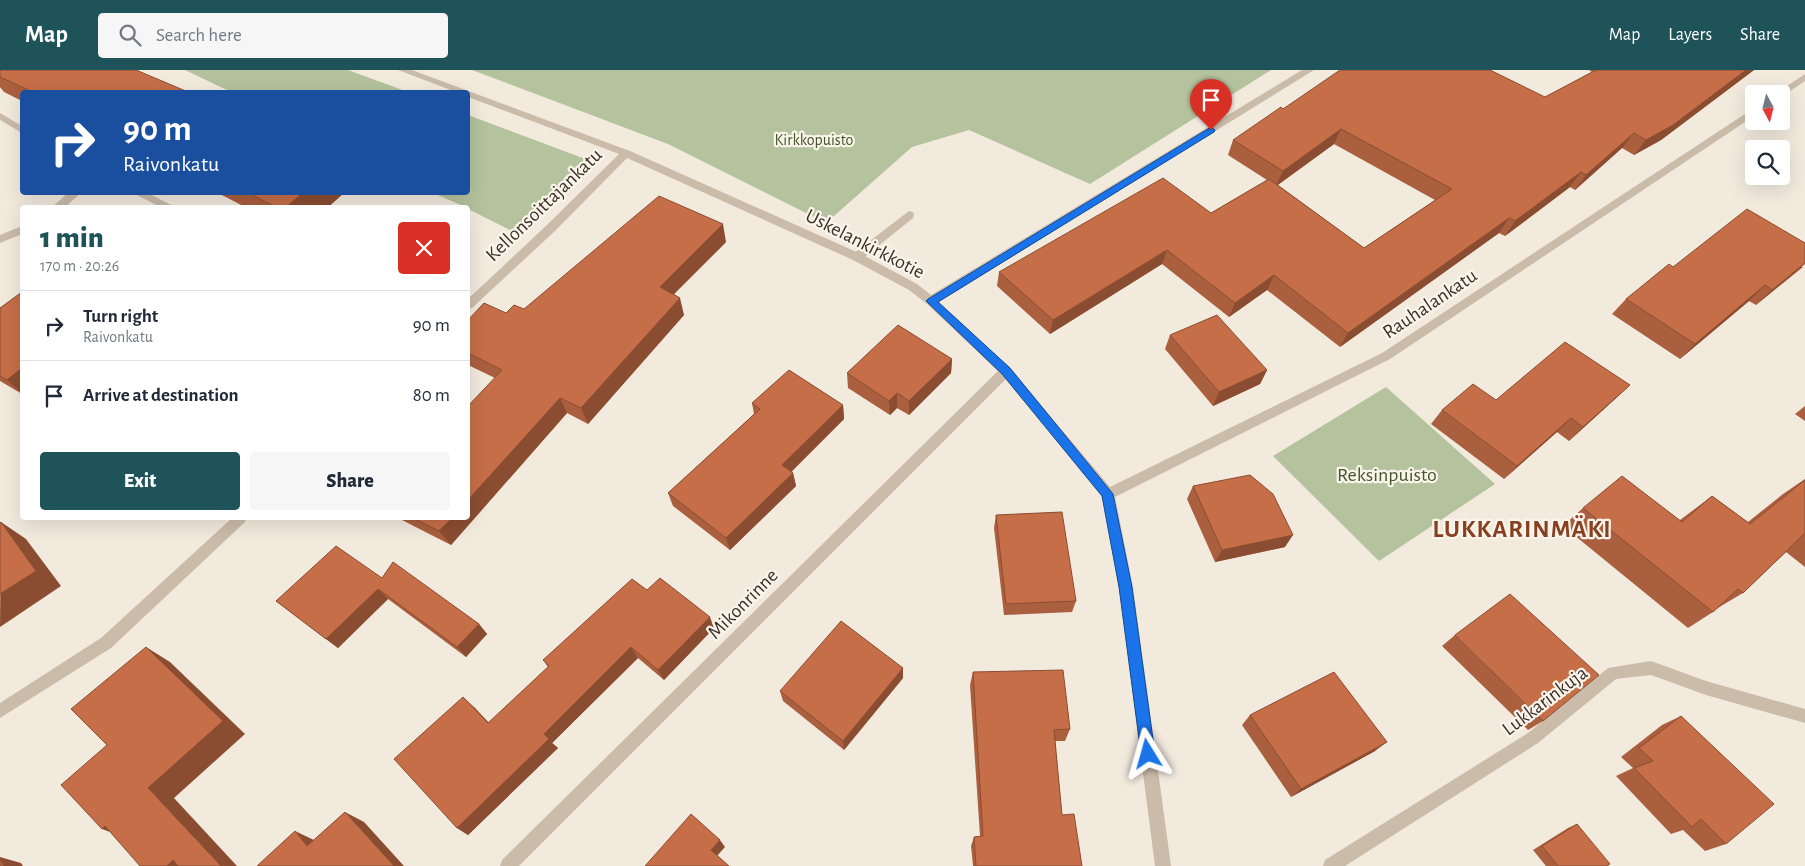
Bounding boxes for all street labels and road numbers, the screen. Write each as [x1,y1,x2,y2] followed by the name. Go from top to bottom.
[482,145,606,265] street label: Kellonsoittajankatu
[802,205,928,283] street label: Uskelankirkkotie
[1379,265,1481,343] street label: Rauhalankatu
[704,565,782,643] street label: Mikonrinne
[1499,663,1591,739] street label: Lukkarinkuja

